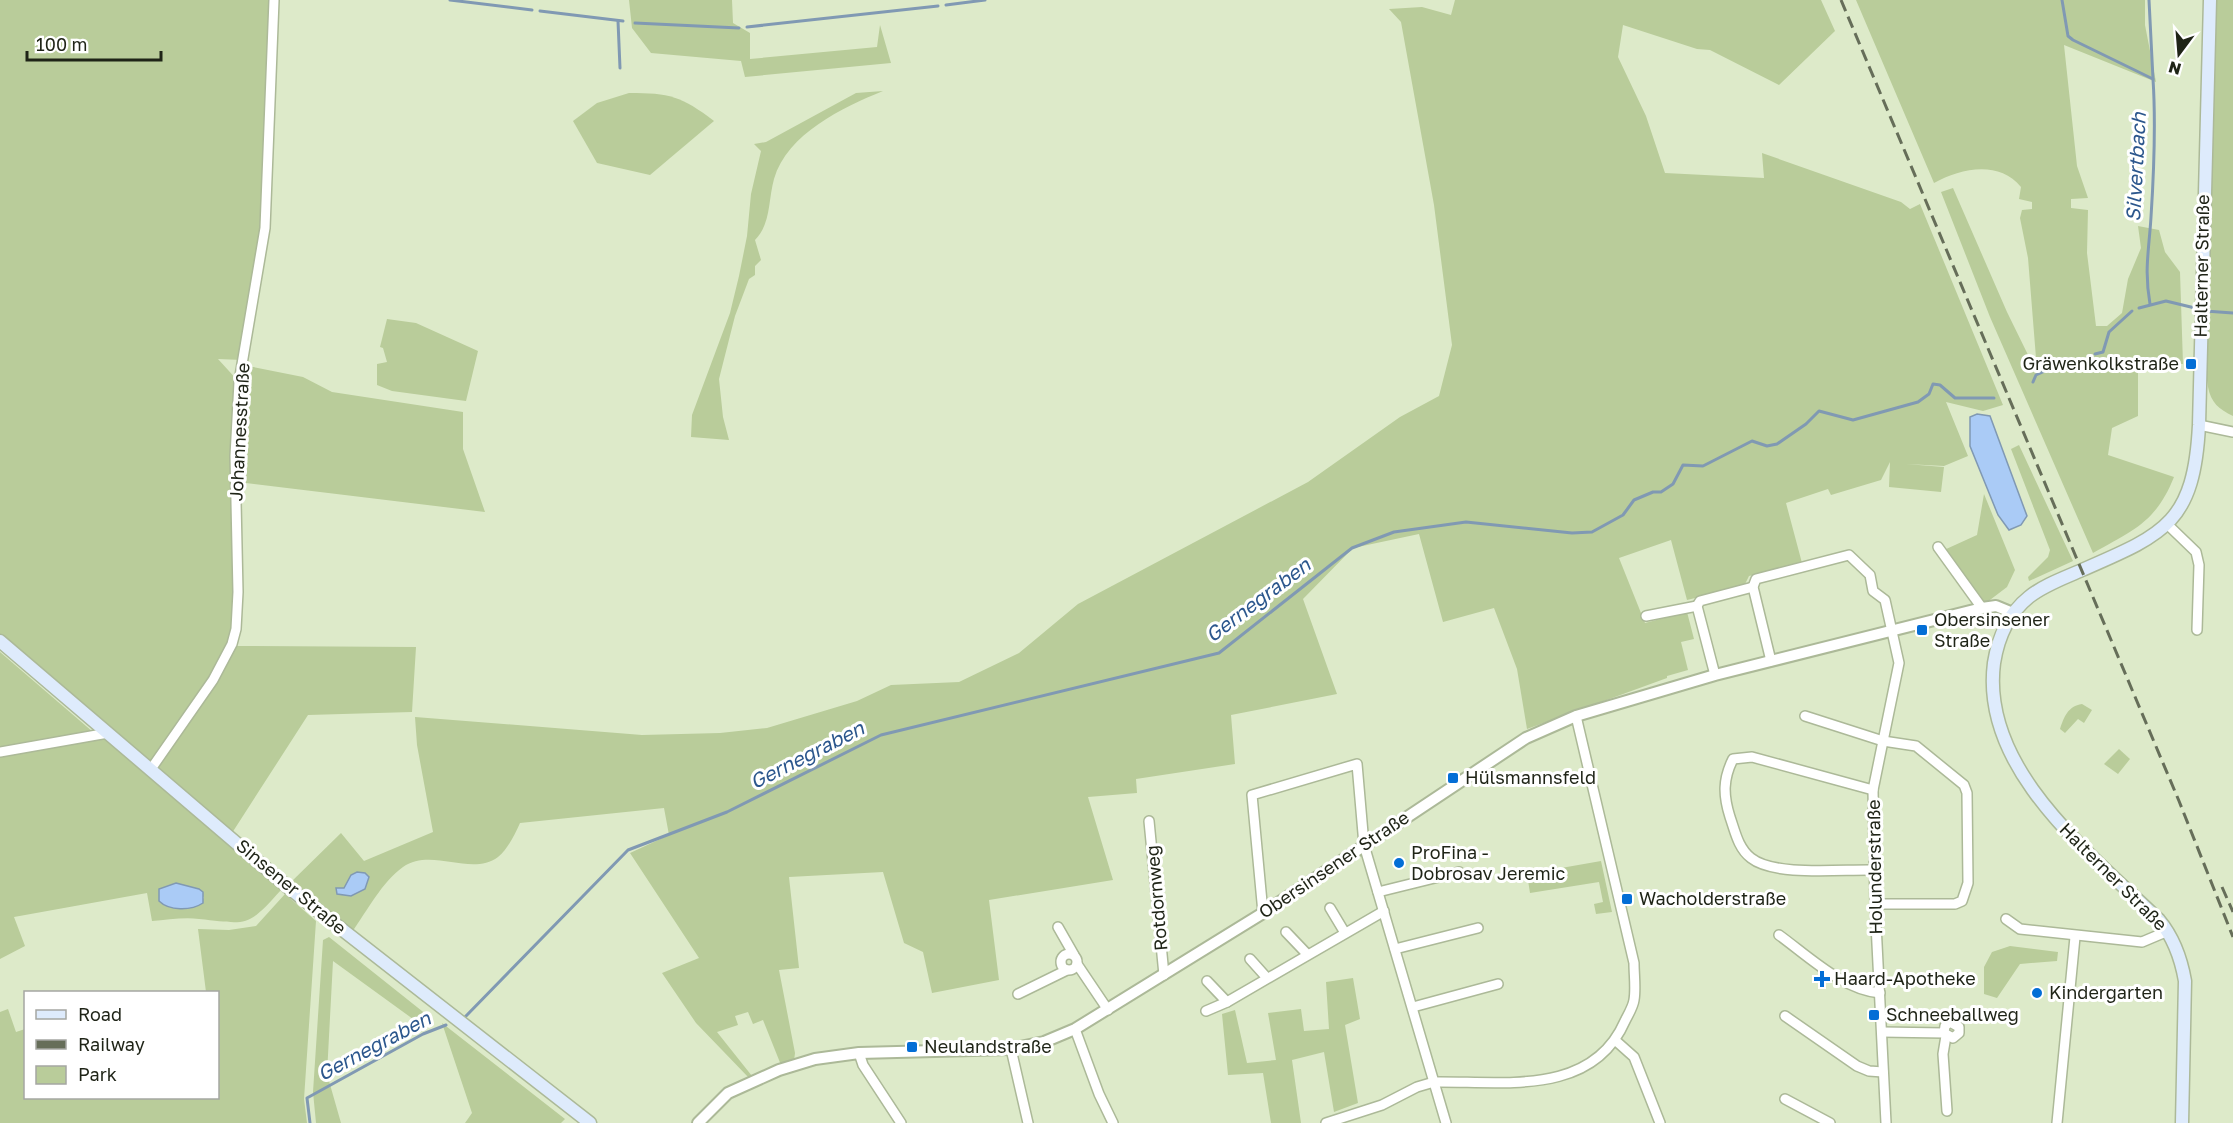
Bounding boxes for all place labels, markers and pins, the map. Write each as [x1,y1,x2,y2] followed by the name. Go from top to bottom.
[2022,352,2179,374] place label: Gräwenkolkstraße
[2184,357,2198,371] marker: Gräwenkolkstraße
[1934,608,2050,651] place label: Obersinsener Straße
[1915,623,1929,637] marker: Obersinsener Straße
[1465,766,1596,788] place label: Hülsmannsfeld
[1446,771,1460,785] marker: Hülsmannsfeld
[1411,841,1566,884] place label: ProFina - Dobrosav Jeremic
[1392,856,1406,870] marker: ProFina - Dobrosav Jeremic
[1639,887,1786,909] place label: Wacholderstraße
[1620,892,1634,906] marker: Wacholderstraße
[1834,967,1976,989] place label: Haard-Apotheke
[1815,972,1829,986] marker: Haard-Apotheke
[2049,981,2163,1003] place label: Kindergarten
[2030,986,2044,1000] marker: Kindergarten
[1886,1003,2019,1025] place label: Schneeballweg
[1867,1008,1881,1022] marker: Schneeballweg
[924,1035,1052,1057] place label: Neulandstraße
[905,1040,919,1054] marker: Neulandstraße

